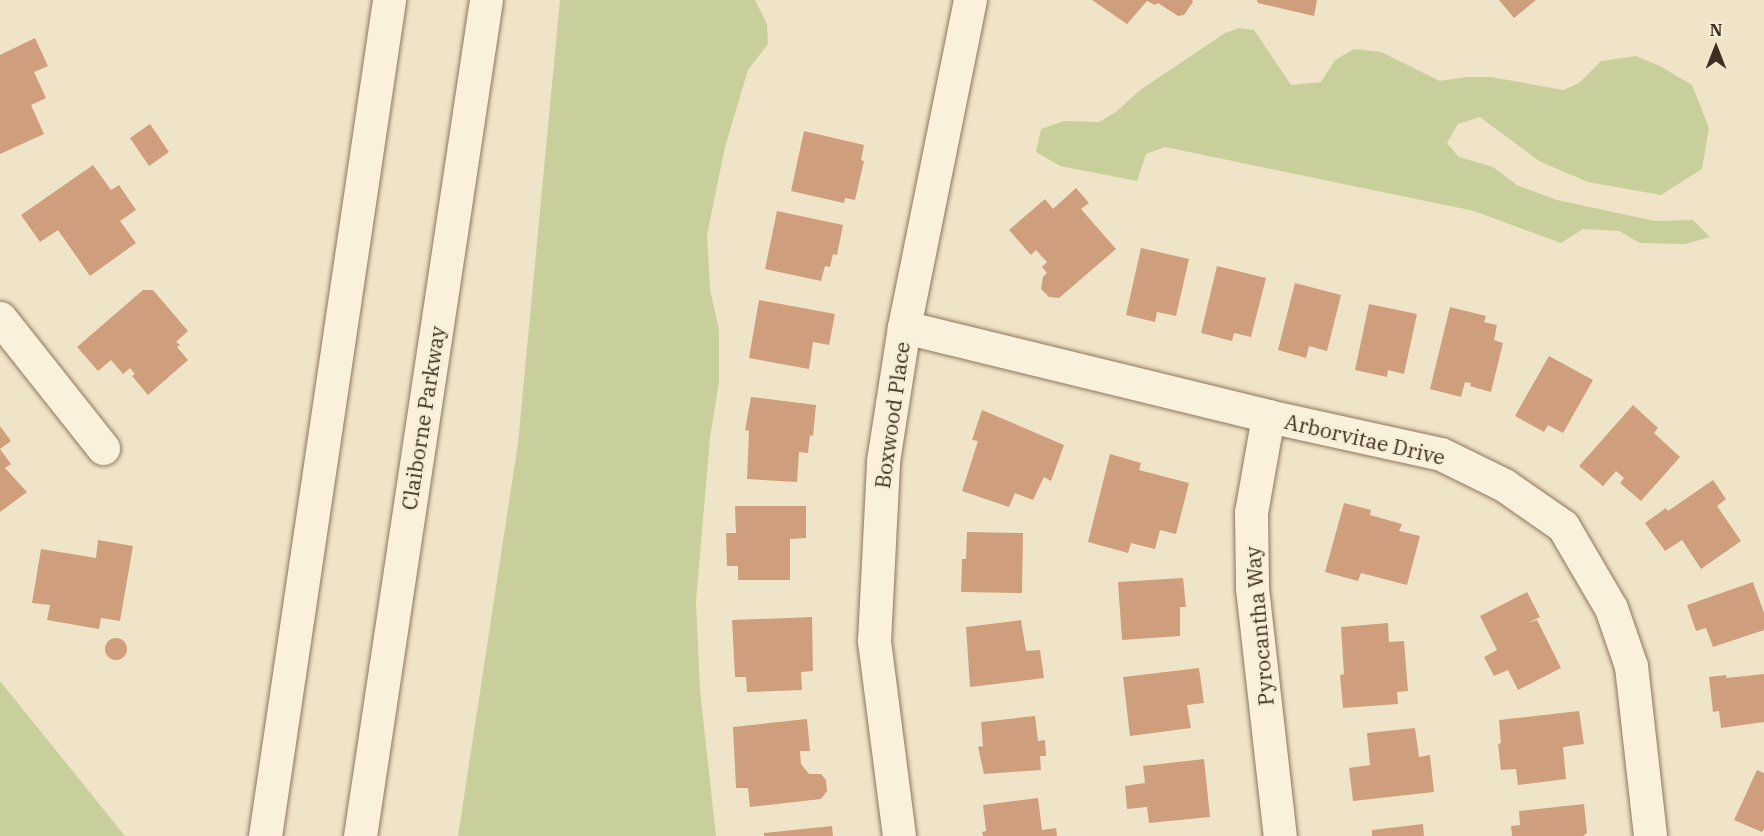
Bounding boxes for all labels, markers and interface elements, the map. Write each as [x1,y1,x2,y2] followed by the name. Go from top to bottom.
[1686,18,1746,78] north arrow
[1710,20,1722,40] text: N
[396,324,450,512] street label: Claiborne Parkway
[869,340,915,490] street label: Boxwood Place
[1282,408,1448,470] street label: Arborvitae Drive
[1239,545,1279,707] street label: Pyrocantha Way

